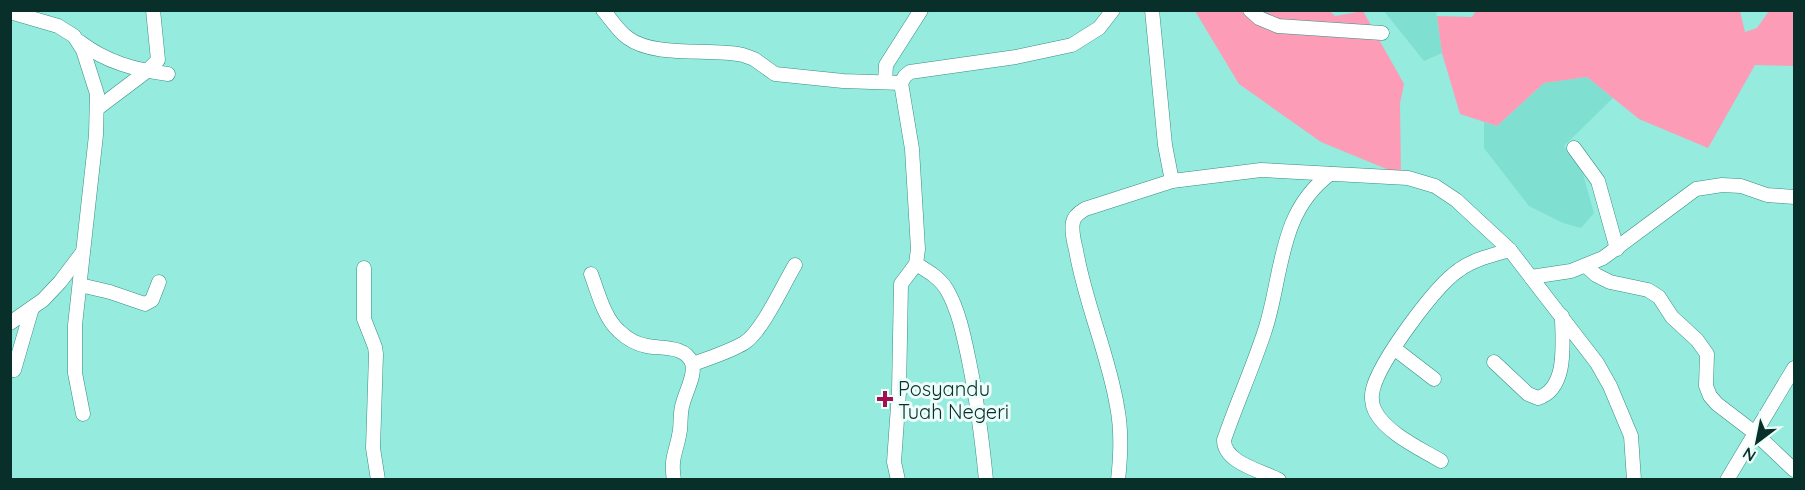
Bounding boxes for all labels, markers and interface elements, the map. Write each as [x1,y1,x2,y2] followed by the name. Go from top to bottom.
[898,376,1009,424] place label: Posyandu Tuah Negeri
[876,390,894,408] marker: Posyandu Tuah Negeri
[1727,412,1787,472] north arrow
[1739,443,1759,466] text: N

